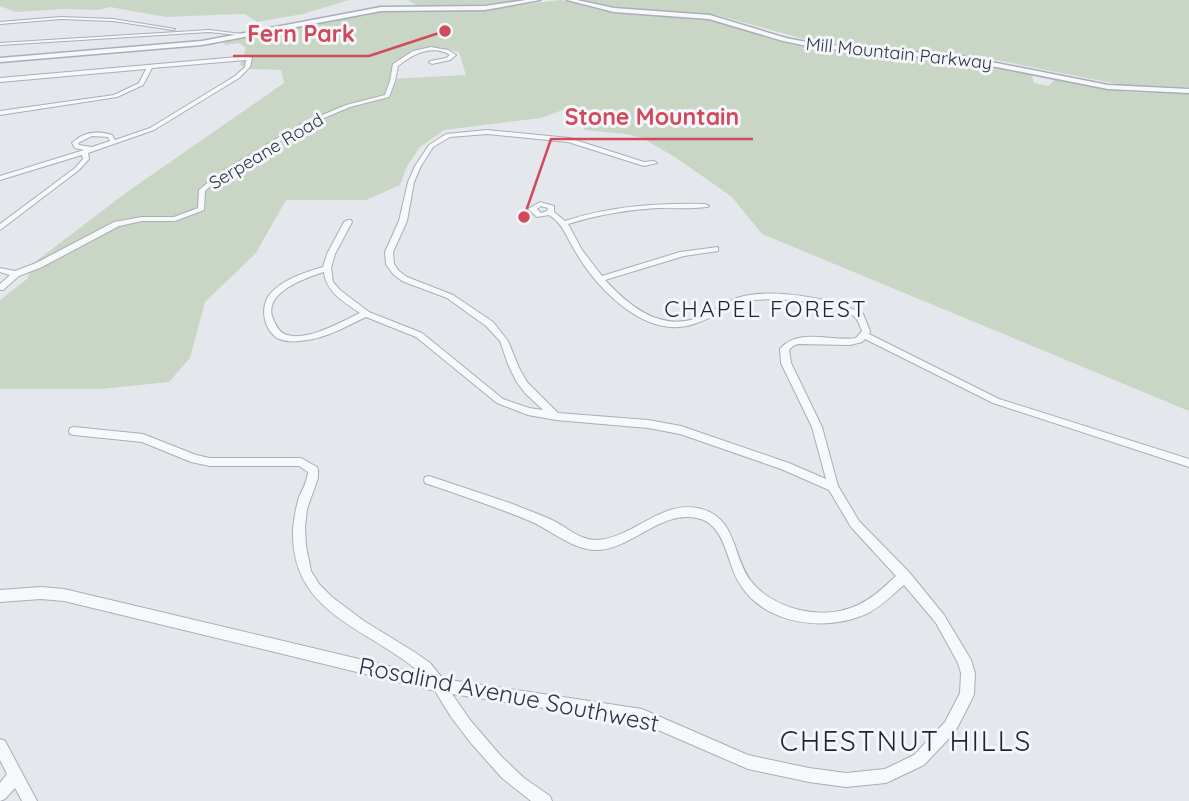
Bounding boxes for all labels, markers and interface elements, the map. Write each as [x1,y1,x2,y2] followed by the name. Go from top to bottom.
[233,12,369,56] callout: Fern Park
[247,19,355,48] text: Fern Park
[805,32,993,74] street label: Mill Mountain Parkway
[551,95,753,139] callout: Stone Mountain
[565,102,739,131] text: Stone Mountain
[205,108,327,194] street label: Serpeane Road
[664,294,868,323] district label: CHAPEL FOREST
[356,650,662,738] street label: Rosalind Avenue Southwest
[780,723,1032,758] district label: CHESTNUT HILLS

